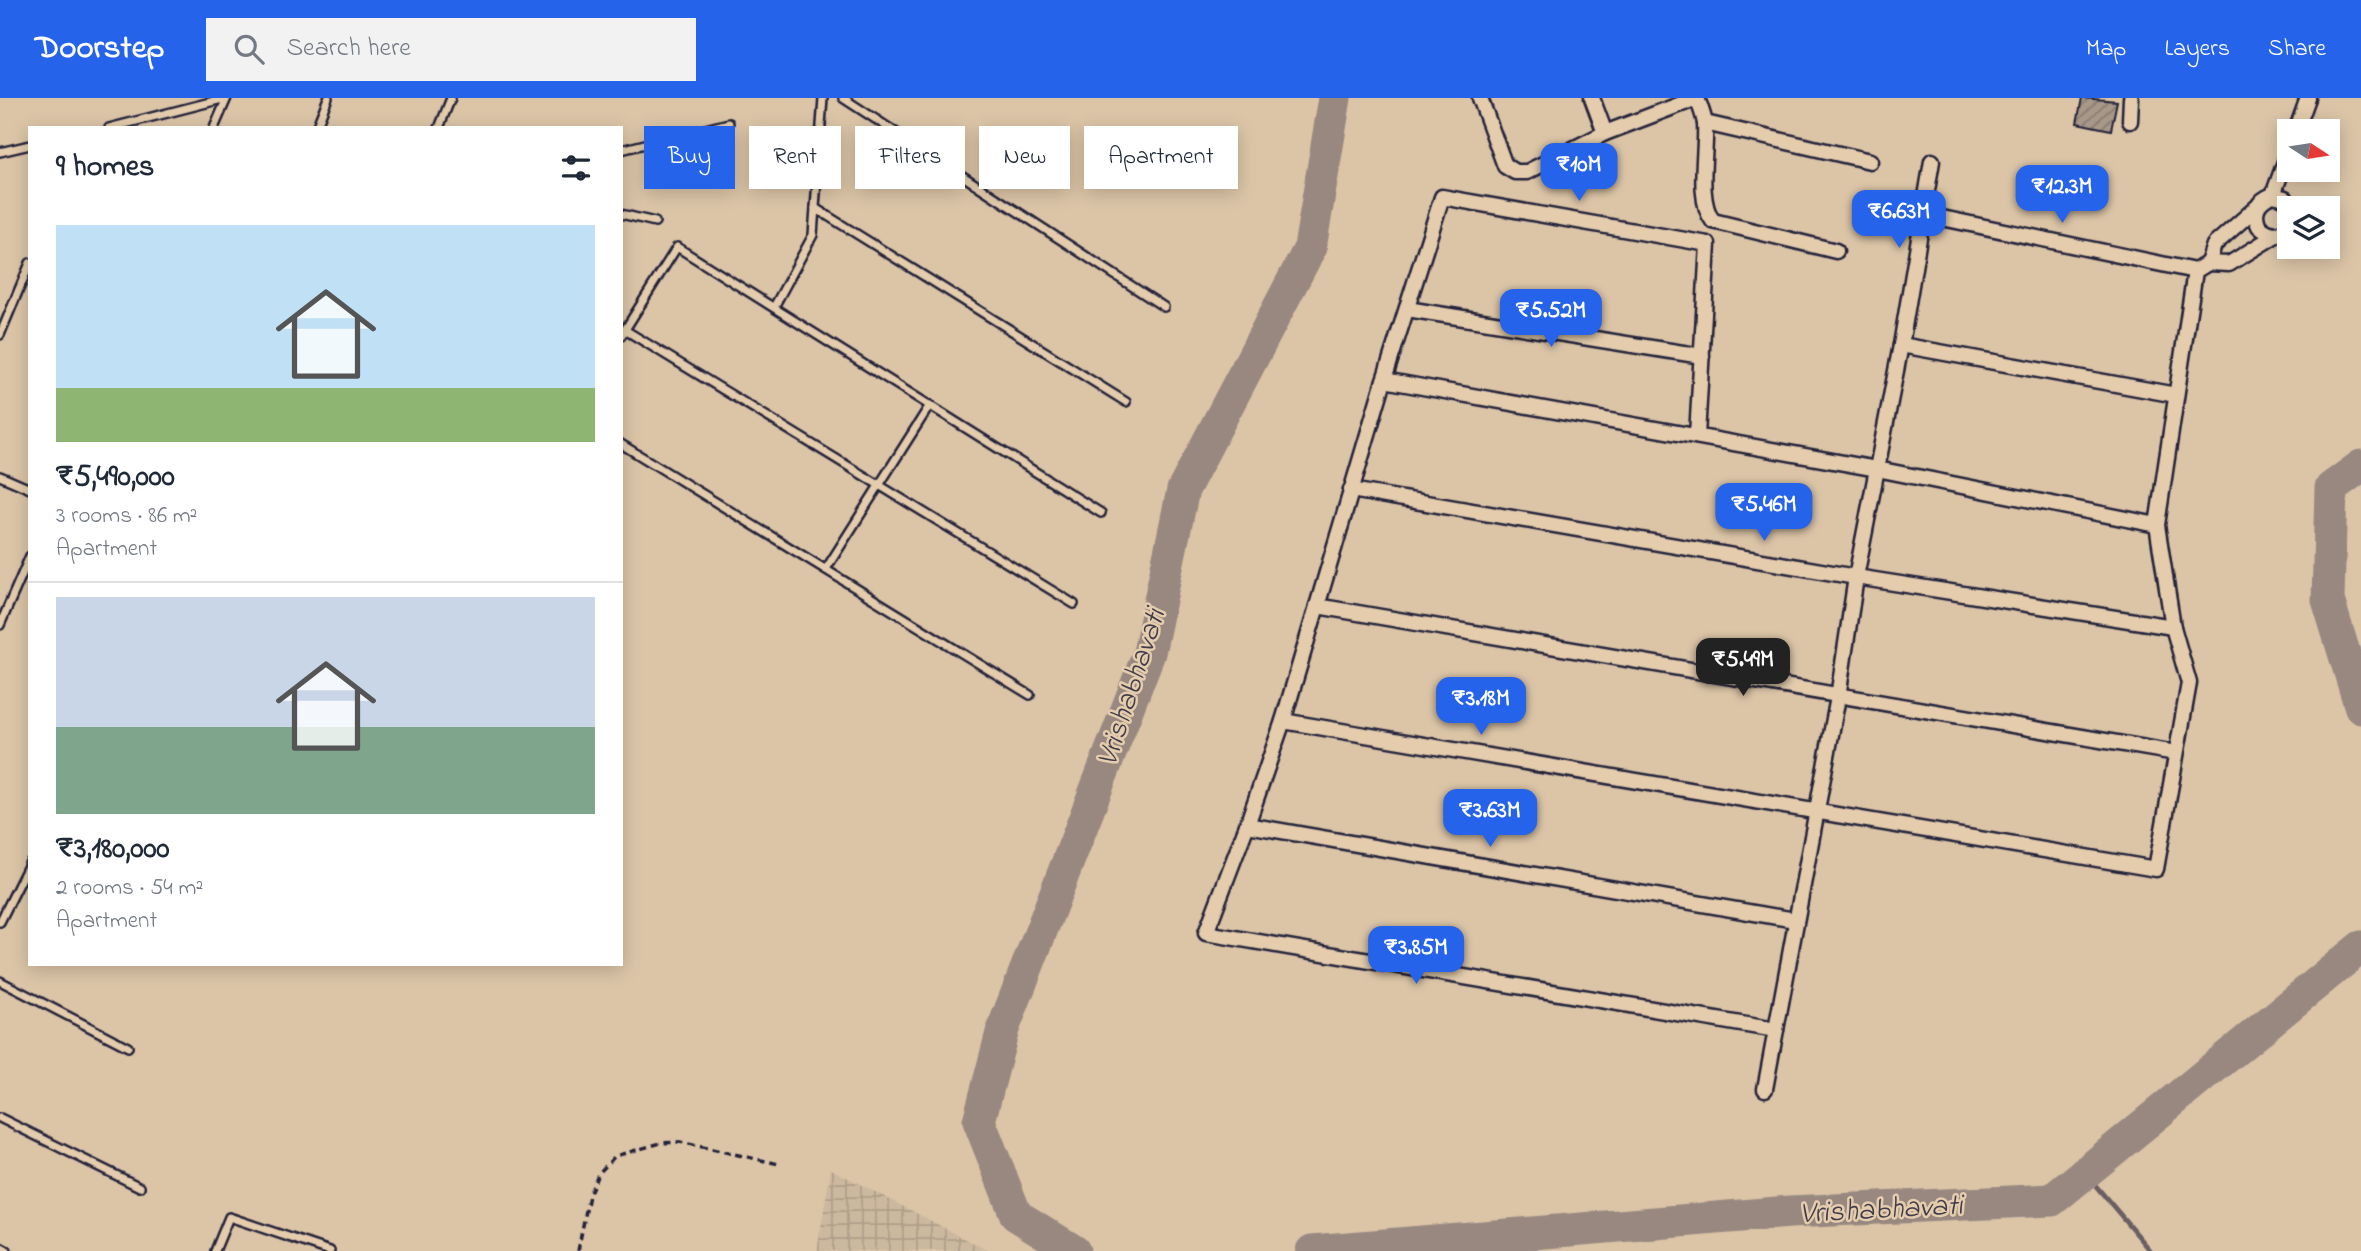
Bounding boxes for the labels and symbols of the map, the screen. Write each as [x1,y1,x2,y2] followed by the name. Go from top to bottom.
[2277,119,2340,182] north arrow
[1538,144,1620,203] pin: ₹10M
[2005,166,2119,225] pin: ₹12.3M
[1842,190,1956,250] pin: ₹6.63M
[1494,289,1608,349] pin: ₹5.52M
[1707,484,1821,543] pin: ₹5.46M
[1087,601,1180,772] water label: Vrishabhavati
[1686,638,1800,698] pin: ₹5.49M
[1424,678,1538,737] pin: ₹3.18M
[1433,790,1547,849] pin: ₹3.63M
[1359,926,1473,986] pin: ₹3.85M
[1799,1185,1966,1237] water label: Vrishabhavati

